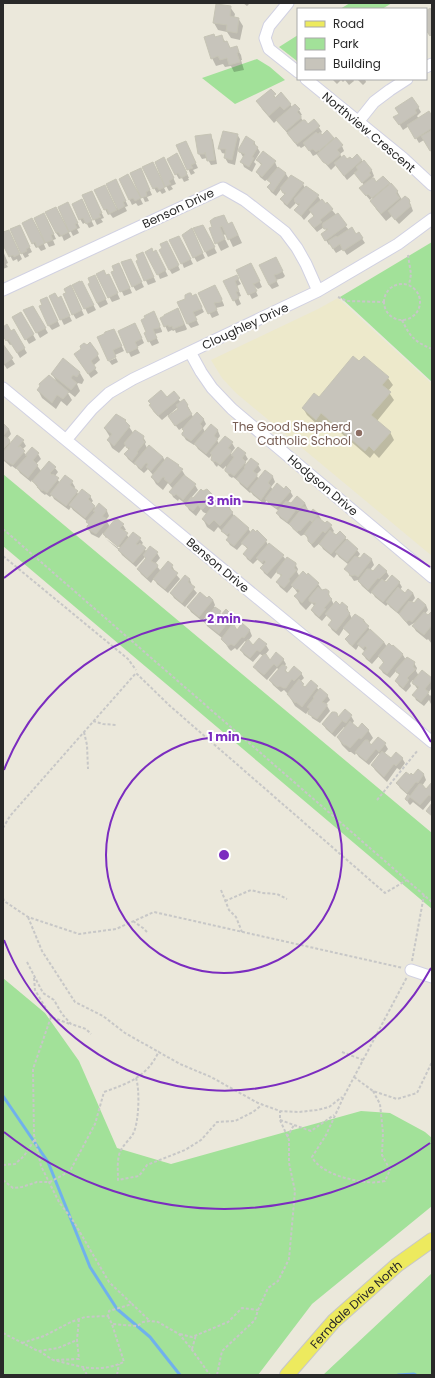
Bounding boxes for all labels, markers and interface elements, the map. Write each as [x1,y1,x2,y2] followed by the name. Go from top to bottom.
[297,8,427,80] legend
[333,15,364,32] text: Road
[333,35,360,52] text: Park
[333,55,381,72] text: Building
[319,88,419,176] street label: Northview Crescent
[139,184,217,232] street label: Benson Drive
[199,298,291,354] street label: Cloughley Drive
[232,418,351,449] place label: The Good Shepherd Catholic School
[354,428,364,438] marker: The Good Shepherd Catholic School
[284,450,362,520] street label: Hodgson Drive
[207,492,241,509] text: 3 min
[183,534,253,596] street label: Benson Drive
[207,610,241,627] text: 2 min
[208,728,240,745] text: 1 min
[217,848,231,862] centre of rings
[306,1256,405,1352] street label: Ferndale Drive North

